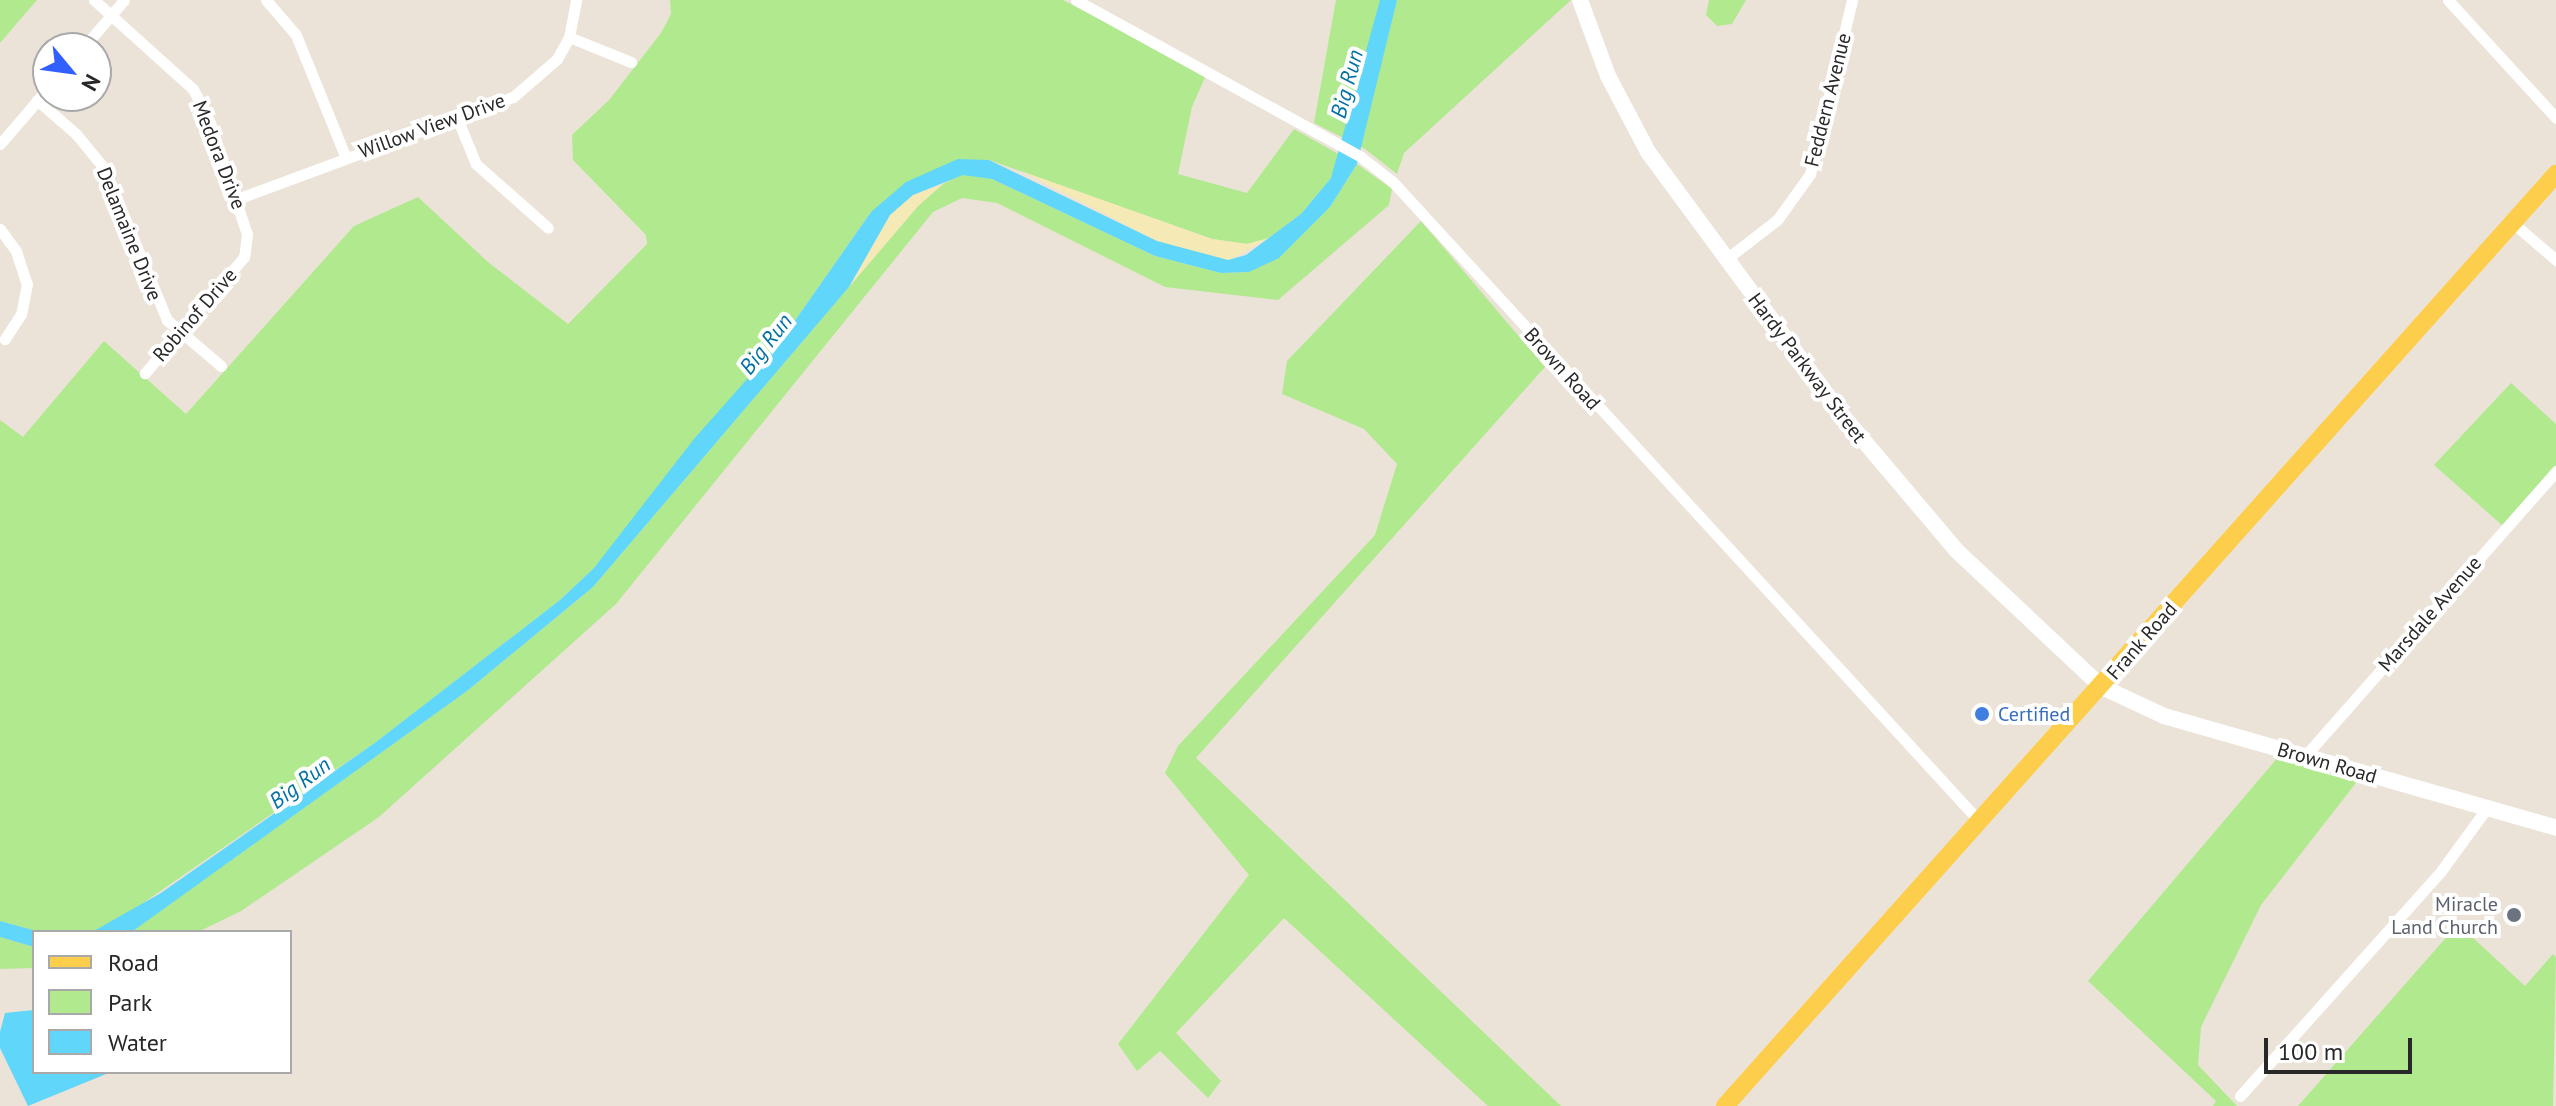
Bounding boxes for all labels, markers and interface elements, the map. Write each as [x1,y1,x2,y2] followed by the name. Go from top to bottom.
[1800,30,1856,170] street label: Feddern Avenue
[32,32,112,112] north arrow
[1325,47,1369,121] water label: Big Run
[75,70,107,96] text: N
[355,88,509,164] street label: Willow View Drive
[187,97,251,213] street label: Medora Drive
[91,164,167,304] street label: Delamaine Drive
[148,263,242,367] street label: Robinof Drive
[1742,288,1872,448] street label: Hardy Parkway Street
[734,308,798,380] water label: Big Run
[1519,323,1605,415] street label: Brown Road
[2373,551,2487,677] street label: Marsdale Avenue
[2102,597,2182,685] street label: Frank Road
[1998,702,2070,726] place label: Certified
[1973,705,1991,723] marker: Certified
[2275,737,2379,789] street label: Brown Road
[264,751,336,815] water label: Big Run
[2391,892,2498,939] place label: Miracle Land Church
[2505,906,2523,924] marker: Miracle Land Church
[32,930,292,1074] legend
[108,947,159,978] text: Road
[108,987,152,1018] text: Park
[2268,1022,2416,1072] scale bar
[108,1027,167,1058] text: Water
[2278,1036,2343,1067] text: 100 m

